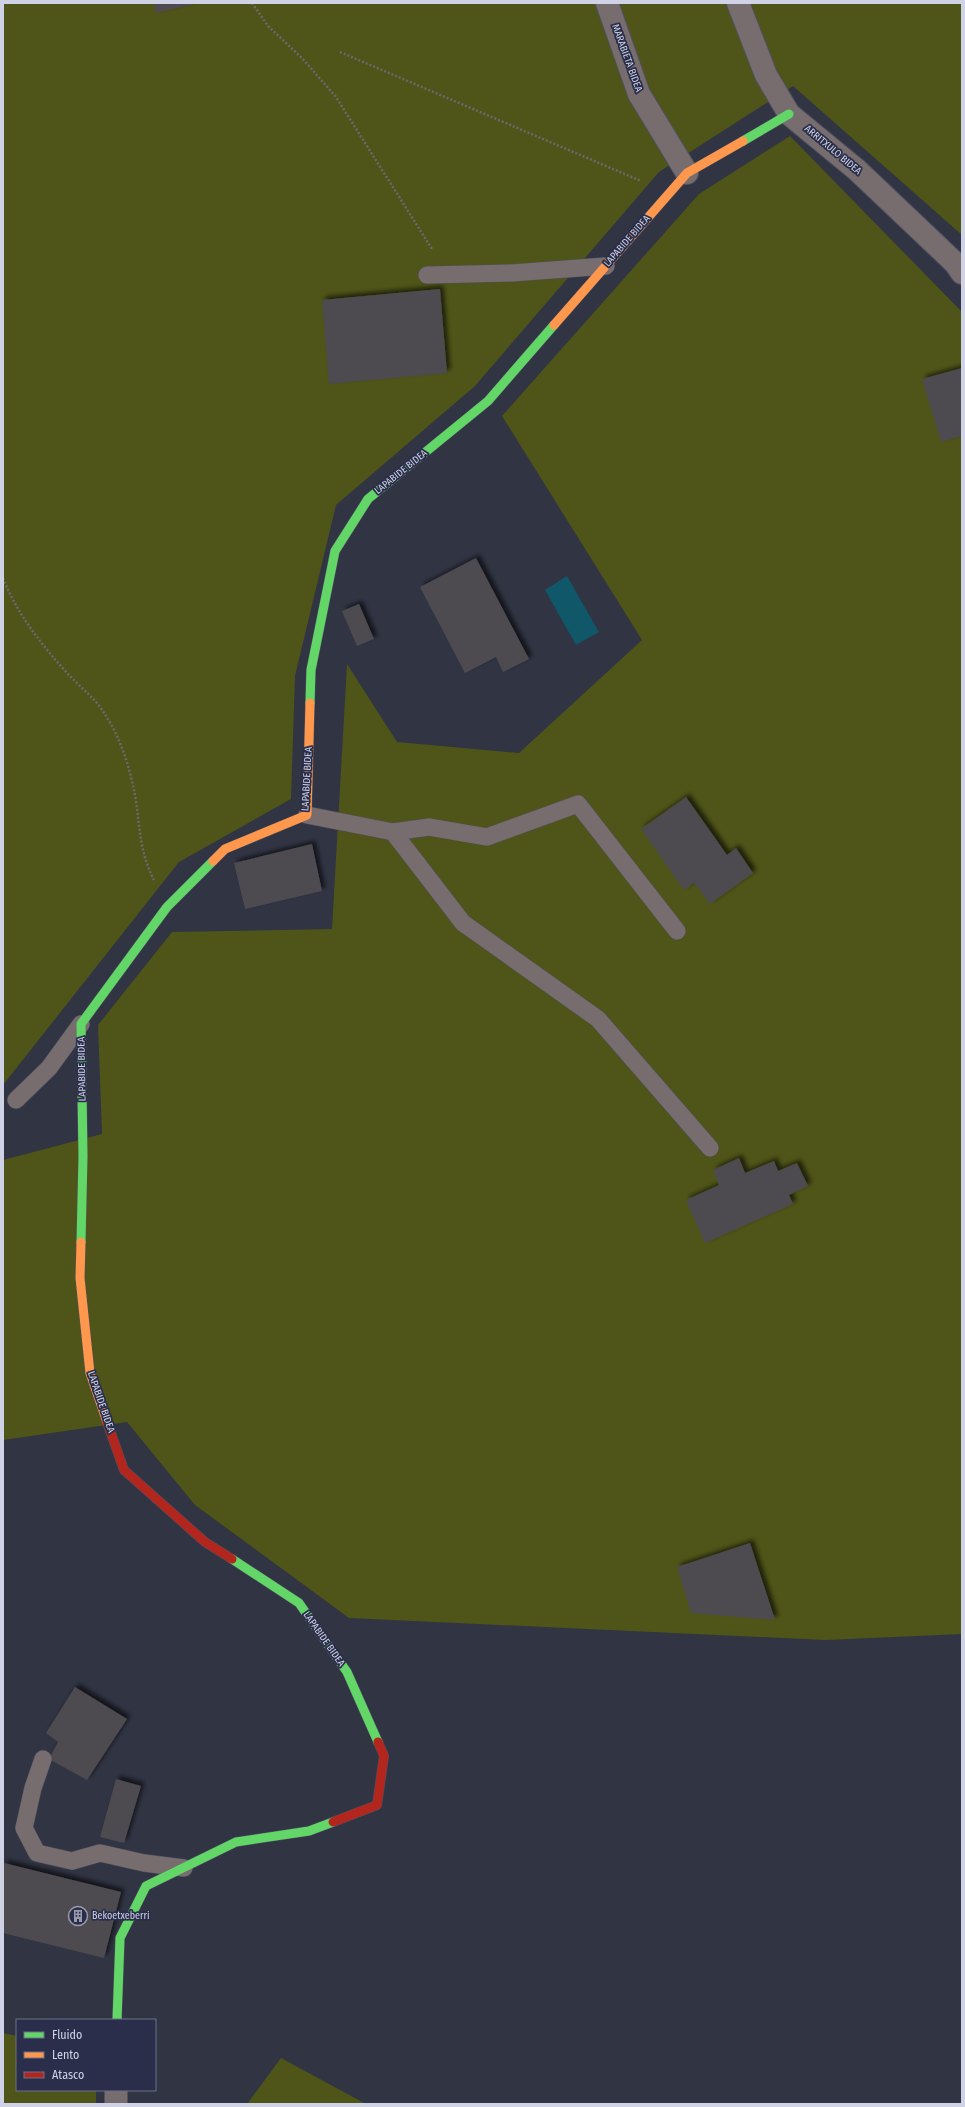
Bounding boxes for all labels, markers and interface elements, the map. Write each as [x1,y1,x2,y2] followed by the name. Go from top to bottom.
[609,22,645,94] street label: MARABIETA BIDEA
[802,123,864,178] street label: ARRITXULO BIDEA
[601,212,653,269] street label: LAPABIDE BIDEA
[372,447,430,497] street label: LAPABIDE BIDEA
[299,746,315,811] street label: LAPABIDE BIDEA
[75,1036,89,1101] street label: LAPABIDE BIDEA
[85,1370,117,1435] street label: LAPABIDE BIDEA
[301,1609,348,1669] street label: LAPABIDE BIDEA
[67,1905,89,1927] building icon: Bekoetxeberri
[92,1910,149,1922] place label: Bekoetxeberri
[16,2019,156,2091] legend
[52,2028,82,2042] text: Fluido
[52,2048,79,2062] text: Lento
[52,2068,84,2082] text: Atasco

